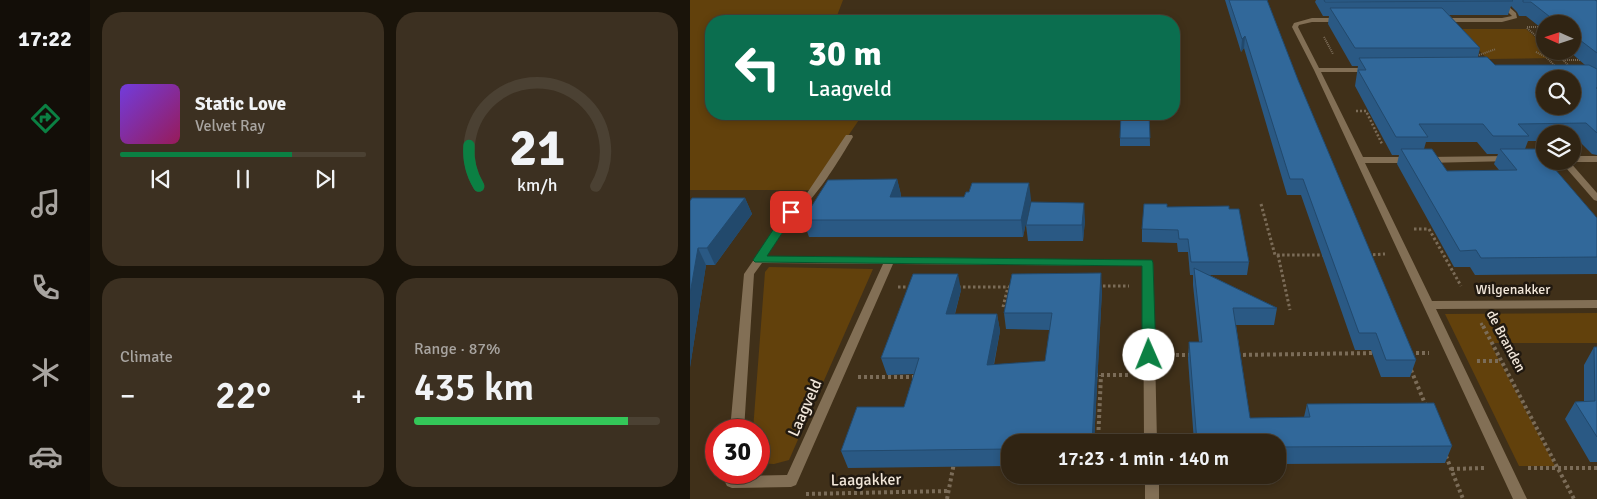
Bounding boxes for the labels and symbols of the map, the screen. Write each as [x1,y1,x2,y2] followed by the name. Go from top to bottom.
[1536,15,1581,60] north arrow
[770,191,812,233] pin
[1476,281,1551,298] street label: Wilgenakker
[1483,307,1529,375] street label: de Branden
[1122,328,1174,380] position arrow
[783,376,827,440] street label: Laagveld
[705,419,770,484] speed limit sign: 30
[831,469,902,491] street label: Laagakker

